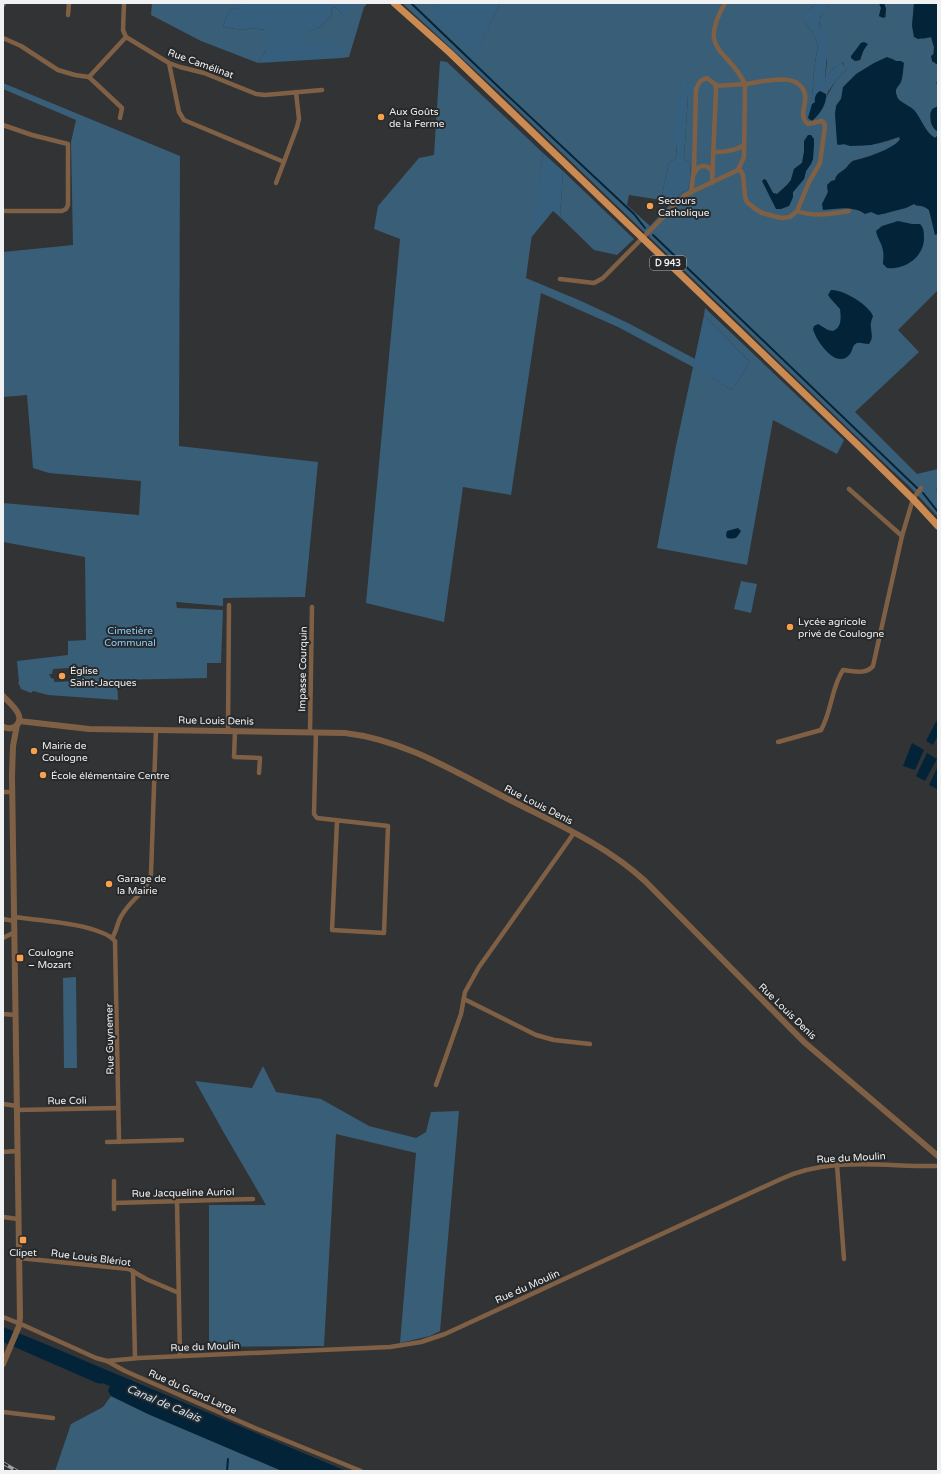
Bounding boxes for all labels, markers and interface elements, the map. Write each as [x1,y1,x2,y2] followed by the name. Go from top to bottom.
[166,46,235,81] street label: Rue Camélinat
[389,106,445,130] place label: Aux Goûts de la Ferme
[376,112,386,122] marker: Aux Goûts de la Ferme
[658,195,710,219] place label: Secours Catholique
[645,201,655,211] marker: Secours Catholique
[650,256,686,270] road number: D 943
[798,616,885,640] place label: Lycée agricole privé de Coulogne
[785,622,795,632] marker: Lycée agricole privé de Coulogne
[104,625,156,649] park label: Cimetière Communal
[296,626,310,712] street label: Impasse Courquin
[70,665,137,689] place label: Église Saint-Jacques
[57,671,67,681] marker: Église Saint-Jacques
[178,714,254,728] street label: Rue Louis Denis
[42,740,88,764] place label: Mairie de Coulogne
[29,746,39,756] marker: Mairie de Coulogne
[38,770,48,780] marker: École élémentaire Centre
[51,770,170,782] place label: École élémentaire Centre
[502,782,575,827] street label: Rue Louis Denis
[117,873,167,897] place label: Garage de la Mairie
[104,879,114,889] marker: Garage de la Mairie
[28,947,74,971] place label: Coulogne – Mozart
[15,953,25,963] marker: Coulogne – Mozart
[756,981,819,1042] street label: Rue Louis Denis
[103,1003,117,1075] street label: Rue Guynemer
[47,1095,87,1107] street label: Rue Coli
[816,1150,886,1166] street label: Rue du Moulin
[132,1186,234,1200] street label: Rue Jacqueline Auriol
[18,1235,28,1245] marker: Clipet
[9,1247,37,1259] place label: Clipet
[50,1247,132,1269] street label: Rue Louis Blériot
[493,1267,561,1306] street label: Rue du Moulin
[170,1340,240,1354] street label: Rue du Moulin
[147,1367,239,1417] street label: Rue du Grand Large
[125,1382,203,1425] water label: Canal de Calais

